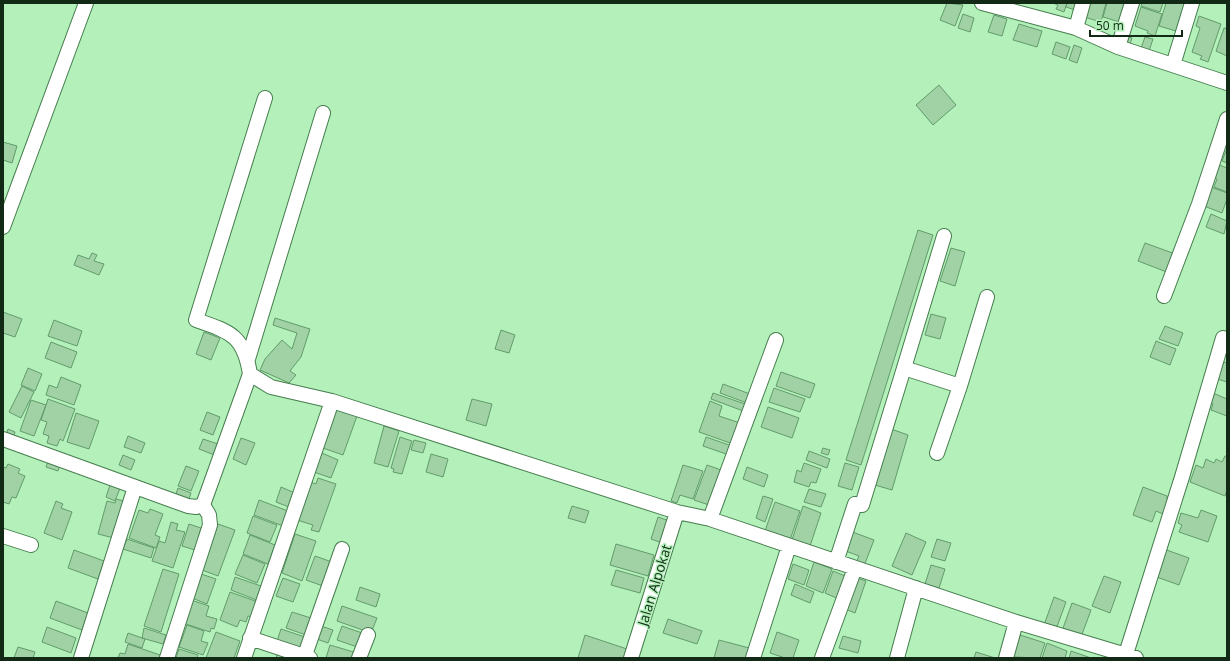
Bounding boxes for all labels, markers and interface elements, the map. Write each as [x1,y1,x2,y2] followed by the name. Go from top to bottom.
[1090,12,1182,38] scale bar
[1096,17,1124,34] text: 50 m
[632,542,675,630] street label: Jalan Alpokat

